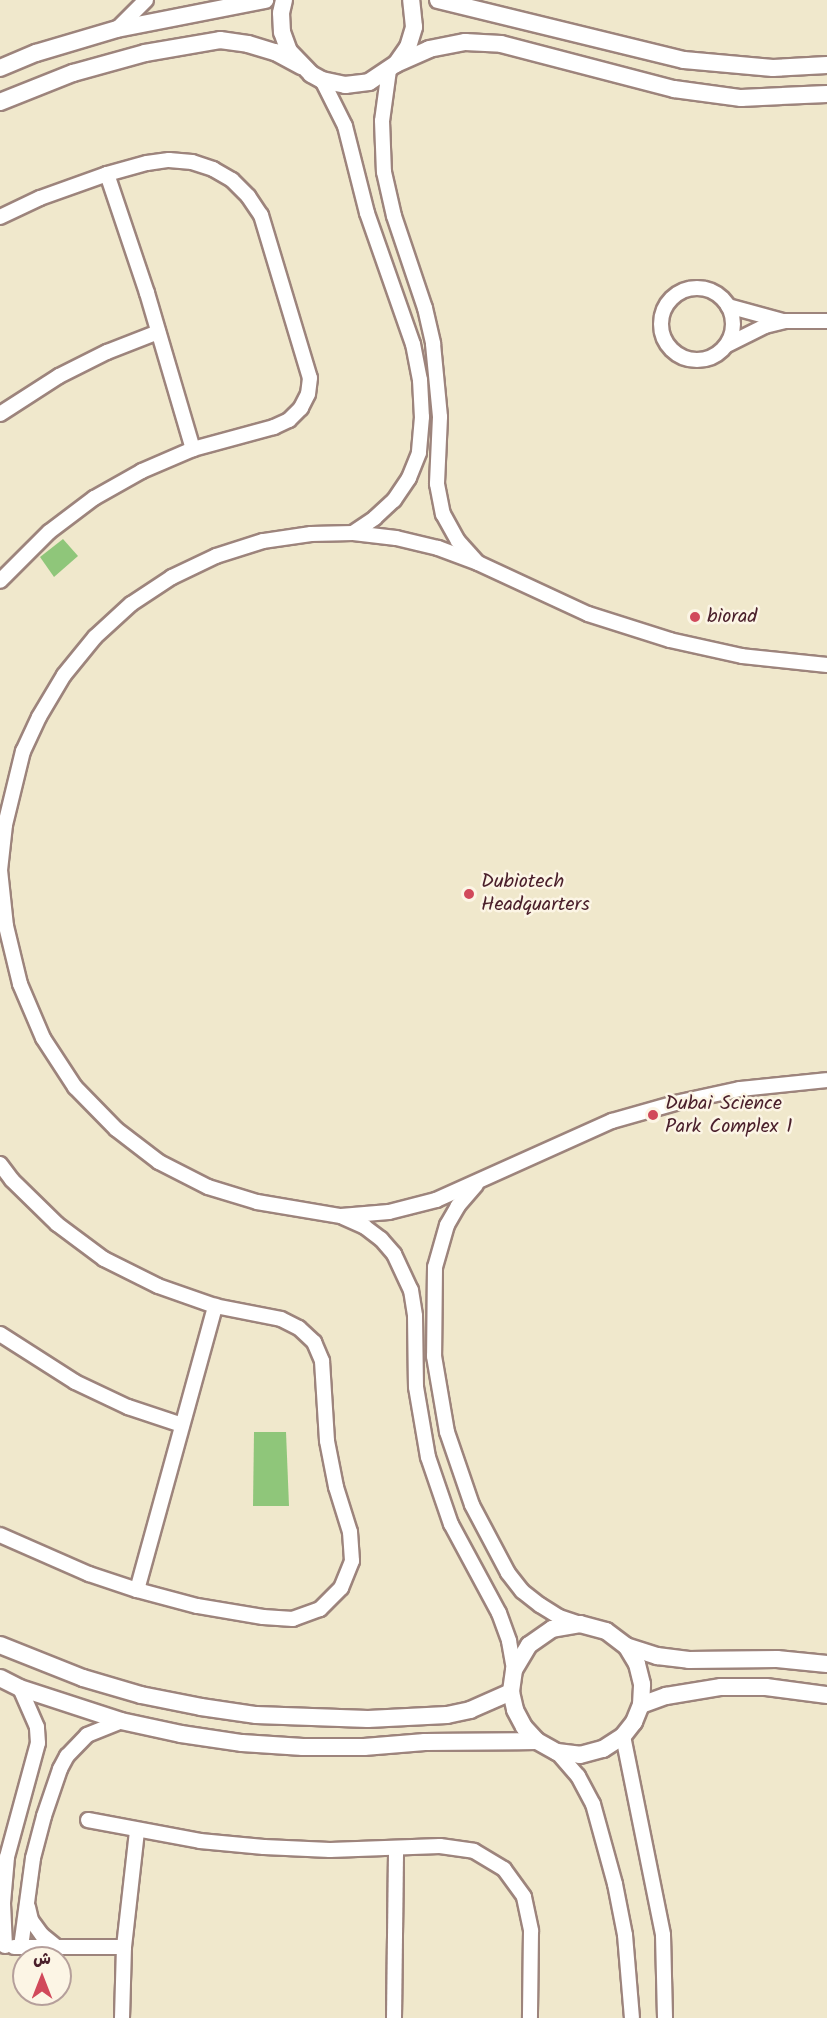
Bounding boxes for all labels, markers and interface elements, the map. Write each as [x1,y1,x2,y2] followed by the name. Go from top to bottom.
[707,605,757,629] place label: biorad
[688,610,702,624] marker: biorad
[481,870,590,917] place label: Dubiotech Headquarters
[462,887,476,901] marker: Dubiotech Headquarters
[665,1092,793,1139] place label: Dubai Science Park Complex 1
[646,1108,660,1122] marker: Dubai Science Park Complex 1
[12,1946,72,2006] north arrow
[33,1947,51,1972] text: ش

